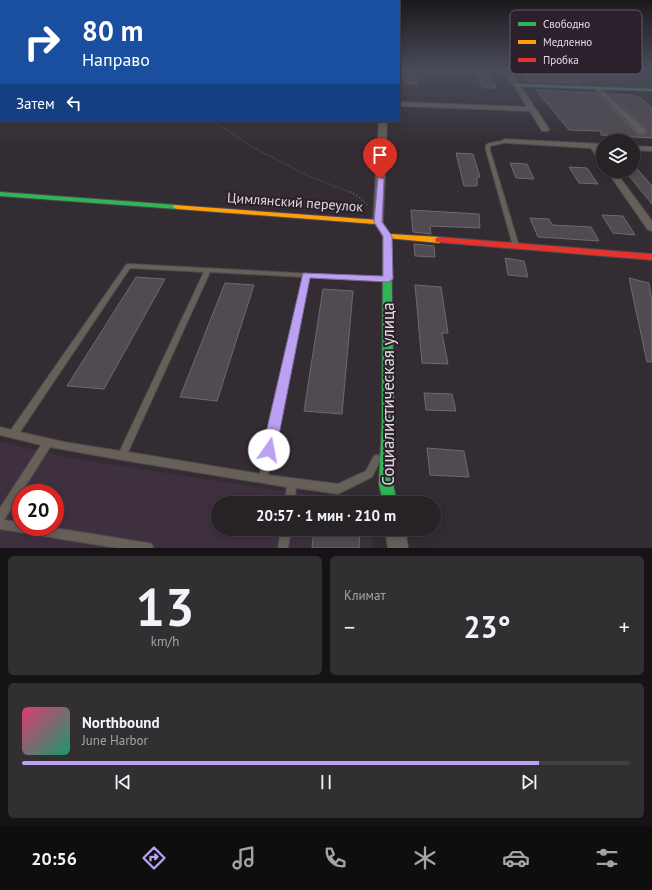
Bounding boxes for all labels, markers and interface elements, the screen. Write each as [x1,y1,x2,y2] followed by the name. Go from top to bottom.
[510,10,642,74] legend
[82,12,143,49] text: 80 m
[16,16,68,68] icon: right
[543,17,590,31] text: Свободно
[543,35,592,49] text: Медленно
[82,48,150,71] text: Направо
[543,53,579,67] text: Пробка
[63,92,85,114] icon: left
[16,94,55,113] text: Затем
[596,134,640,178] map controls
[596,134,640,178] button: layers
[363,138,397,179] pin
[369,144,391,166] icon: arrive
[226,188,364,216] street label: Цимлянский переулок
[377,302,399,486] street label: Социалистическая улица
[248,429,290,471] position arrow
[12,484,64,536] speed limit sign: 20
[256,506,396,525] text: 20:57 · 1 мин · 210 m
[136,573,194,640] text: 13
[344,587,386,604] text: Климат
[463,607,511,646] text: 23°
[344,613,355,641] text: −
[619,613,630,641] text: +
[151,633,179,650] text: km/h
[82,713,159,732] text: Northbound
[82,732,148,749] text: June Harbor
[112,771,134,793] icon: previous
[315,771,337,793] icon: pause
[518,771,540,793] icon: next
[140,844,168,872] icon: directions
[230,844,258,872] icon: music
[321,844,349,872] icon: phone
[411,844,439,872] icon: climate
[502,844,530,872] icon: car
[593,844,621,872] icon: filters
[31,847,77,870] text: 20:56

